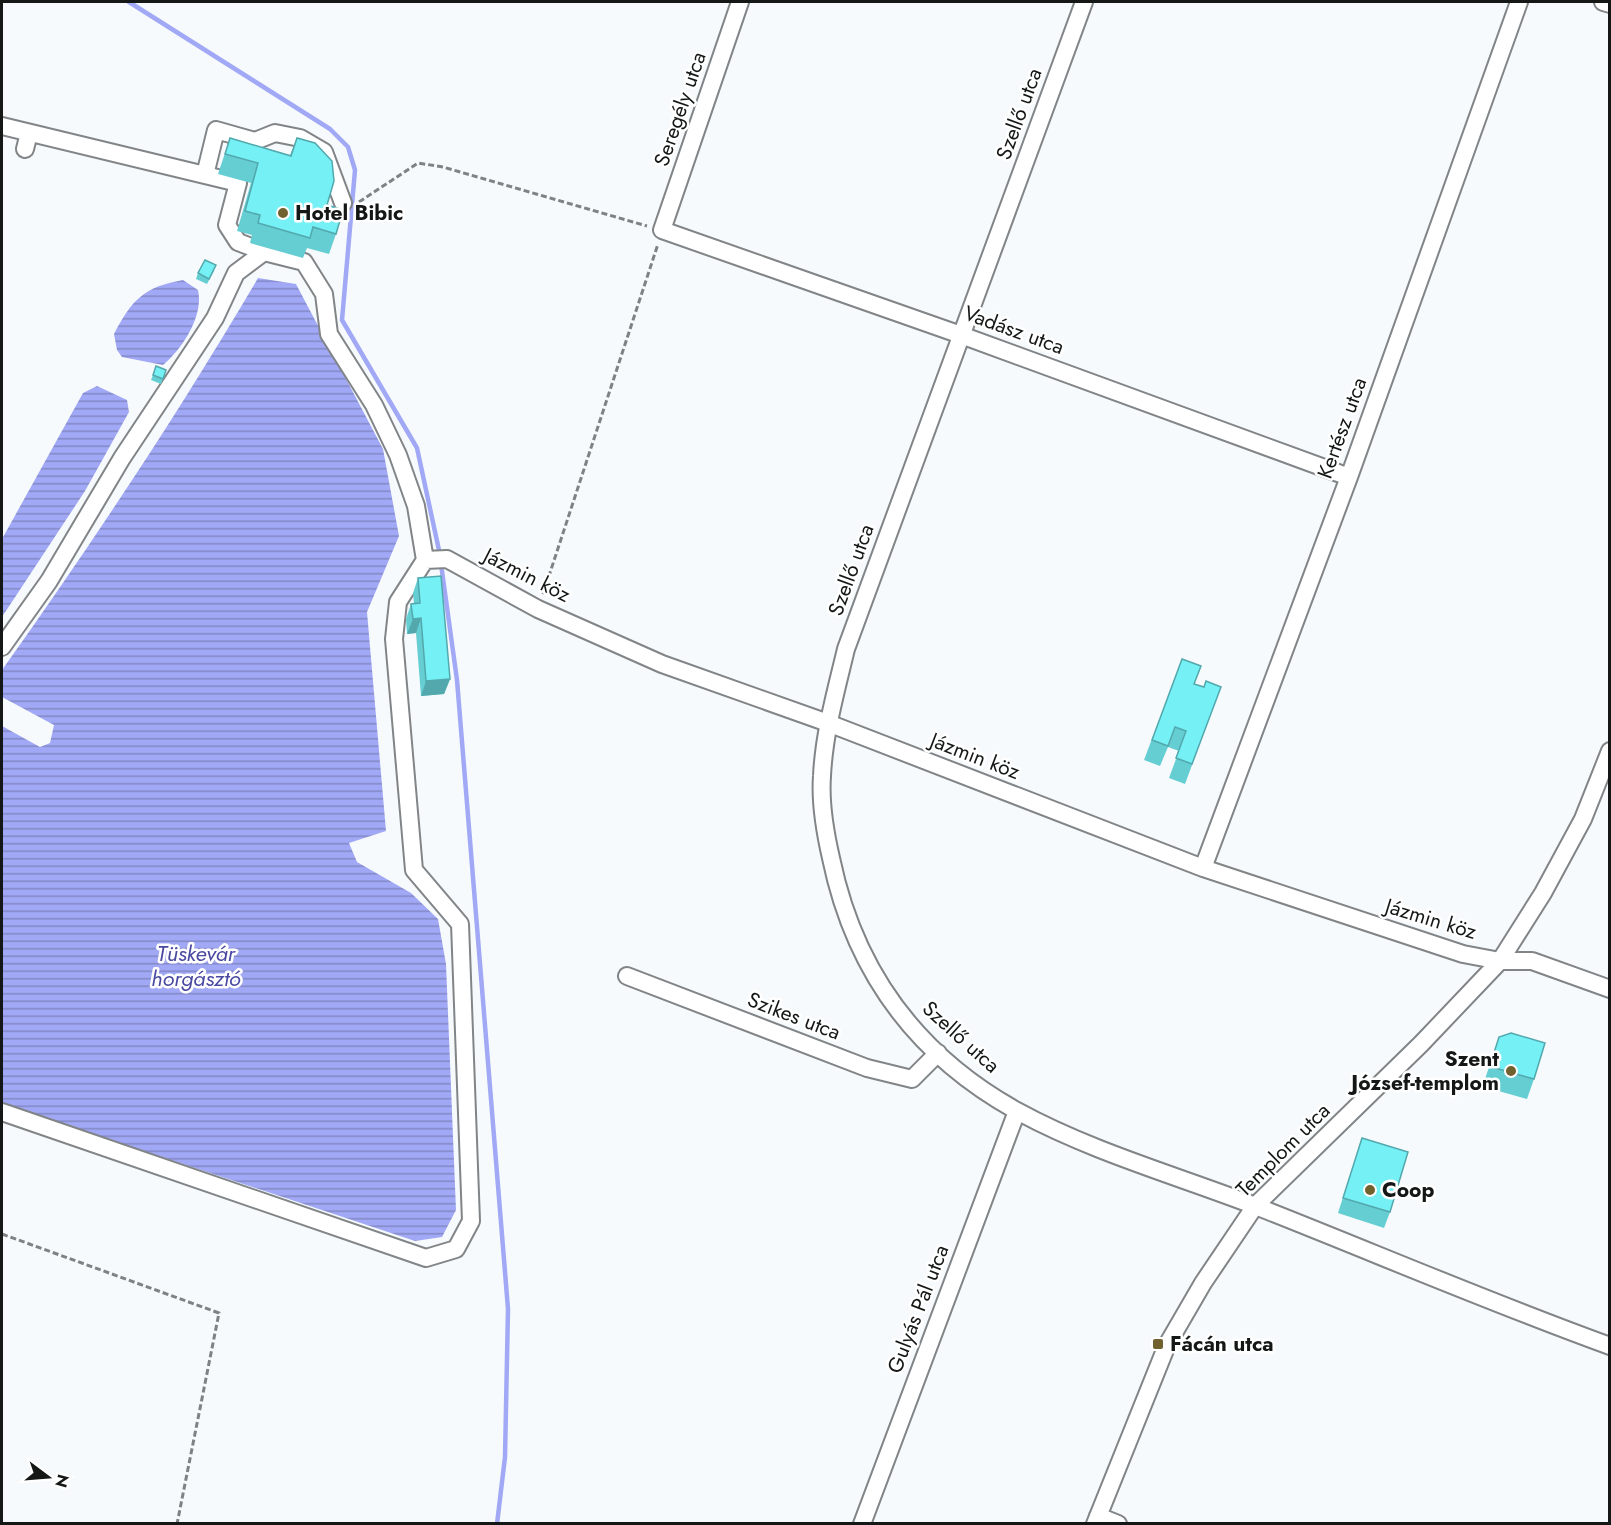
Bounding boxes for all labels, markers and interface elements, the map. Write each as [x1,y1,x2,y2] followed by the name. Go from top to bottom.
[646,48,714,170] street label: Seregély utca
[989,64,1049,164] street label: Szellő utca
[295,198,403,228] place label: Hotel Bibic
[276,206,290,220] marker: Hotel Bibic
[960,298,1068,362] street label: Vadász utca
[1310,373,1374,483] street label: Kertész utca
[821,520,881,620] street label: Szellő utca
[476,539,576,610] street label: Jázmin köz
[923,724,1024,787] street label: Jázmin köz
[1379,890,1481,947] street label: Jázmin köz
[151,937,241,994] water label: Tüskevár horgásztó
[743,985,845,1047] street label: Szikes utca
[916,994,1006,1080] street label: Szellő utca
[1347,1044,1499,1098] place label: Szent József-templom
[1504,1064,1518,1078] marker: Szent József-templom
[1229,1096,1337,1204] street label: Templom utca
[1382,1175,1435,1205] place label: Coop
[1363,1183,1377,1197] marker: Coop
[880,1240,956,1378] street label: Gulyás Pál utca
[1170,1329,1274,1359] place label: Fácán utca
[1151,1337,1165,1351] marker: Fácán utca
[18,1447,78,1507] north arrow
[49,1472,75,1490] text: N

